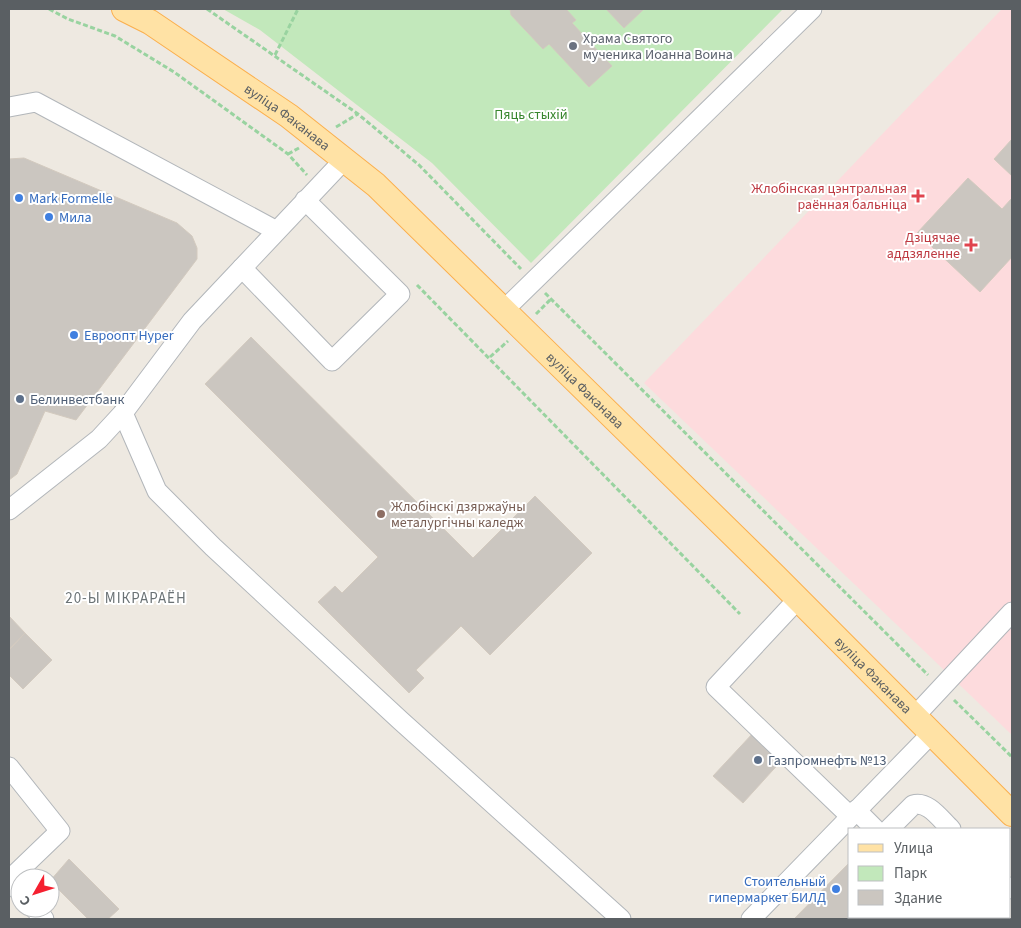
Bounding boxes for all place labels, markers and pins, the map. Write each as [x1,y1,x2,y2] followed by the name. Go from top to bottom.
[583,29,733,65] place label: Храма Святого мученика Иоанна Воина
[567,40,579,52] marker: Храма Святого мученика Иоанна Воина
[751,179,907,215] place label: Жлобінская цэнтральная раённая бальніца
[29,189,113,209] place label: Mark Formelle
[911,189,925,203] marker: Жлобінская цэнтральная раённая бальніца
[13,192,25,204] marker: Mark Formelle
[59,208,92,228] place label: Мила
[43,211,55,223] marker: Мила
[887,228,960,264] place label: Дзіцячае аддзяленне
[964,238,978,252] marker: Дзіцячае аддзяленне
[84,326,174,346] place label: Евроопт Hyper
[68,329,80,341] marker: Евроопт Hyper
[30,390,124,410] place label: Белинвестбанк
[14,393,26,405] marker: Белинвестбанк
[391,497,526,533] place label: Жлобінскі дзяржаўны металургічны каледж
[375,508,387,520] marker: Жлобінскі дзяржаўны металургічны каледж
[768,751,886,771] place label: Газпромнефть №13
[752,754,764,766] marker: Газпромнефть №13
[708,872,826,908] place label: Стоительный гипермаркет БИЛД
[830,883,842,895] marker: Стоительный гипермаркет БИЛД

